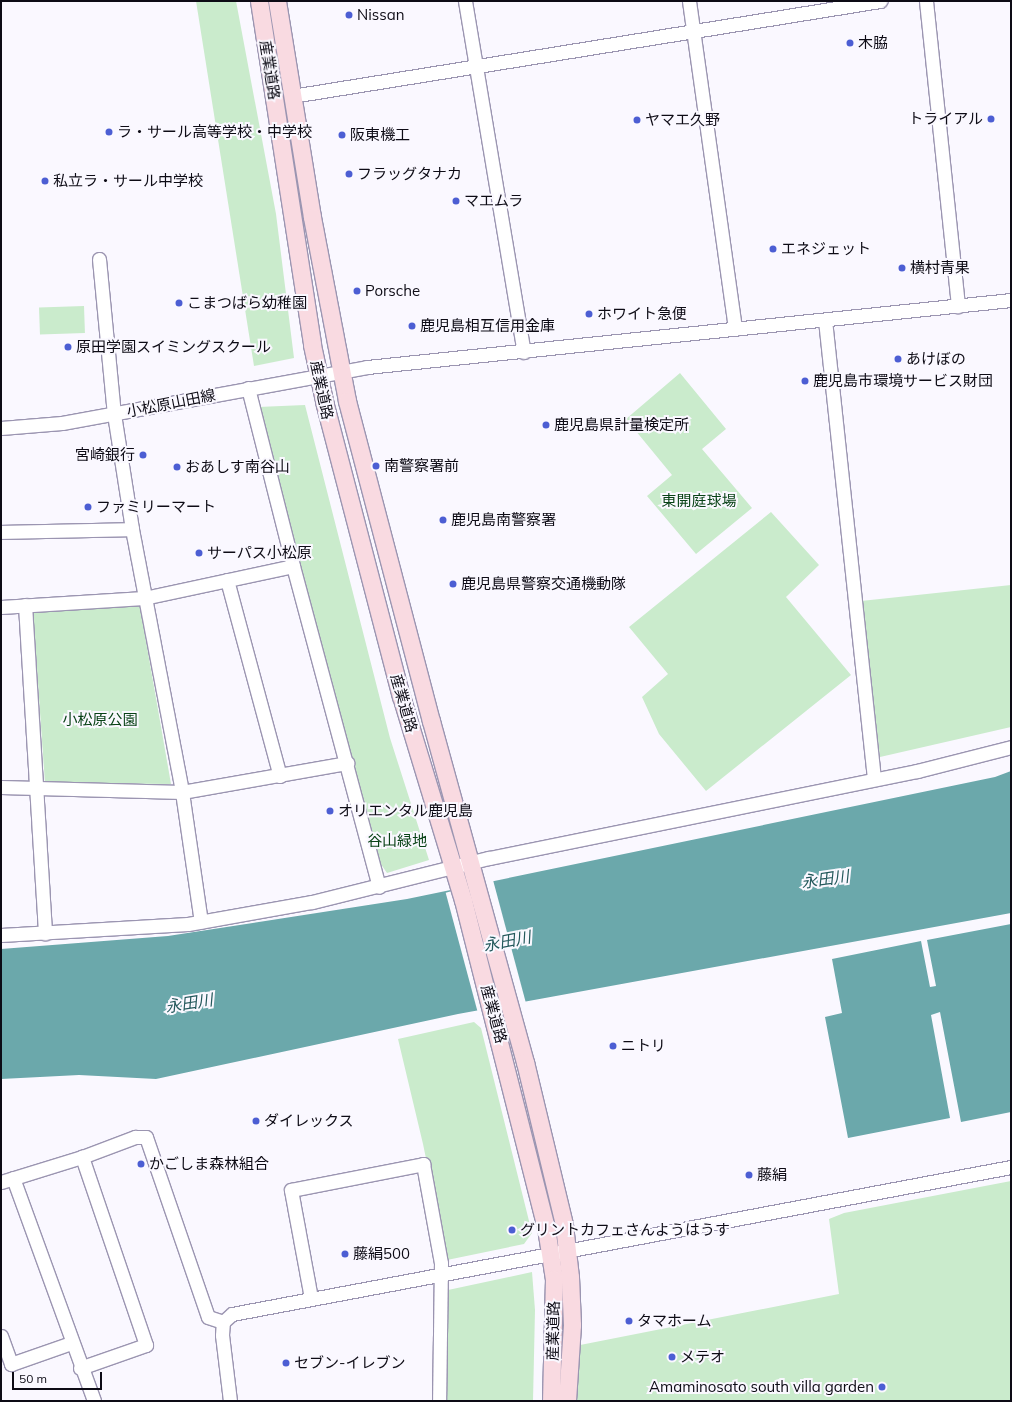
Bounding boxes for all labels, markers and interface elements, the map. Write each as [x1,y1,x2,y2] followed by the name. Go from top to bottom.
[357,6,404,24] place label: Nissan
[344,10,354,20] marker: Nissan
[858,34,888,52] place label: 木脇
[845,38,855,48] marker: 木脇
[256,39,284,101] street label: 産業道路
[908,110,983,128] place label: トライアル
[645,111,720,129] place label: ヤマエ久野
[986,114,996,124] marker: トライアル
[632,115,642,125] marker: ヤマエ久野
[117,123,312,141] place label: ラ・サール高等学校・中学校
[350,126,410,144] place label: 阪東機工
[104,127,114,137] marker: ラ・サール高等学校・中学校
[337,130,347,140] marker: 阪東機工
[357,165,462,183] place label: フラッグタナカ
[344,169,354,179] marker: フラッグタナカ
[53,172,203,190] place label: 私立ラ・サール中学校
[40,176,50,186] marker: 私立ラ・サール中学校
[464,192,524,210] place label: マエムラ
[451,196,461,206] marker: マエムラ
[781,240,871,258] place label: エネジェット
[768,244,778,254] marker: エネジェット
[910,259,970,277] place label: 横村青果
[897,263,907,273] marker: 横村青果
[365,282,420,300] place label: Porsche
[352,286,362,296] marker: Porsche
[187,294,307,312] place label: こまつばら幼稚園
[174,298,184,308] marker: こまつばら幼稚園
[597,305,687,323] place label: ホワイト急便
[584,309,594,319] marker: ホワイト急便
[420,317,555,335] place label: 鹿児島相互信用金庫
[407,321,417,331] marker: 鹿児島相互信用金庫
[76,338,271,356] place label: 原田学園スイミングスクール
[63,342,73,352] marker: 原田学園スイミングスクール
[906,350,966,368] place label: あけぼの
[893,354,903,364] marker: あけぼの
[307,359,337,421] street label: 産業道路
[813,372,993,390] place label: 鹿児島市環境サービス財団
[800,376,810,386] marker: 鹿児島市環境サービス財団
[125,386,217,420] street label: 小松原山田線
[554,416,689,434] place label: 鹿児島県計量検定所
[541,420,551,430] marker: 鹿児島県計量検定所
[75,446,135,464] place label: 宮崎銀行
[138,450,148,460] marker: 宮崎銀行
[384,457,459,475] place label: 南警察署前
[185,458,290,476] place label: おあしす南谷山
[371,461,381,471] marker: 南警察署前
[172,462,182,472] marker: おあしす南谷山
[662,492,736,510] park label: 東開庭球場
[96,498,216,516] place label: ファミリーマート
[83,502,93,512] marker: ファミリーマート
[451,511,556,529] place label: 鹿児島南警察署
[438,515,448,525] marker: 鹿児島南警察署
[207,544,312,562] place label: サーパス小松原
[194,548,204,558] marker: サーパス小松原
[461,575,626,593] place label: 鹿児島県警察交通機動隊
[448,579,458,589] marker: 鹿児島県警察交通機動隊
[387,672,421,734] street label: 産業道路
[63,711,137,729] park label: 小松原公園
[338,802,473,820] place label: オリエンタル鹿児島
[325,806,335,816] marker: オリエンタル鹿児島
[367,832,427,850] park label: 谷山緑地
[800,866,850,892] water label: 永田川
[482,927,532,955] water label: 永田川
[478,983,510,1045] street label: 産業道路
[164,990,214,1016] water label: 永田川
[621,1037,666,1055] place label: ニトリ
[608,1041,618,1051] marker: ニトリ
[264,1112,354,1130] place label: ダイレックス
[251,1116,261,1126] marker: ダイレックス
[149,1155,269,1173] place label: かごしま森林組合
[136,1159,146,1169] marker: かごしま森林組合
[757,1166,787,1184] place label: 藤絹
[744,1170,754,1180] marker: 藤絹
[520,1221,730,1239] place label: グリントカフェさんようはうす
[507,1225,517,1235] marker: グリントカフェさんようはうす
[353,1245,410,1263] place label: 藤絹500
[340,1249,350,1259] marker: 藤絹500
[543,1301,563,1361] street label: 産業道路
[637,1312,712,1330] place label: タマホーム
[624,1316,634,1326] marker: タマホーム
[680,1348,725,1366] place label: メテオ
[667,1352,677,1362] marker: メテオ
[294,1354,405,1372] place label: セブン-イレブン
[281,1358,291,1368] marker: セブン-イレブン
[14,1364,104,1390] scale bar
[19,1371,47,1386] text: 50 m
[649,1378,874,1396] place label: Amaminosato south villa garden
[877,1382,887,1392] marker: Amaminosato south villa garden

